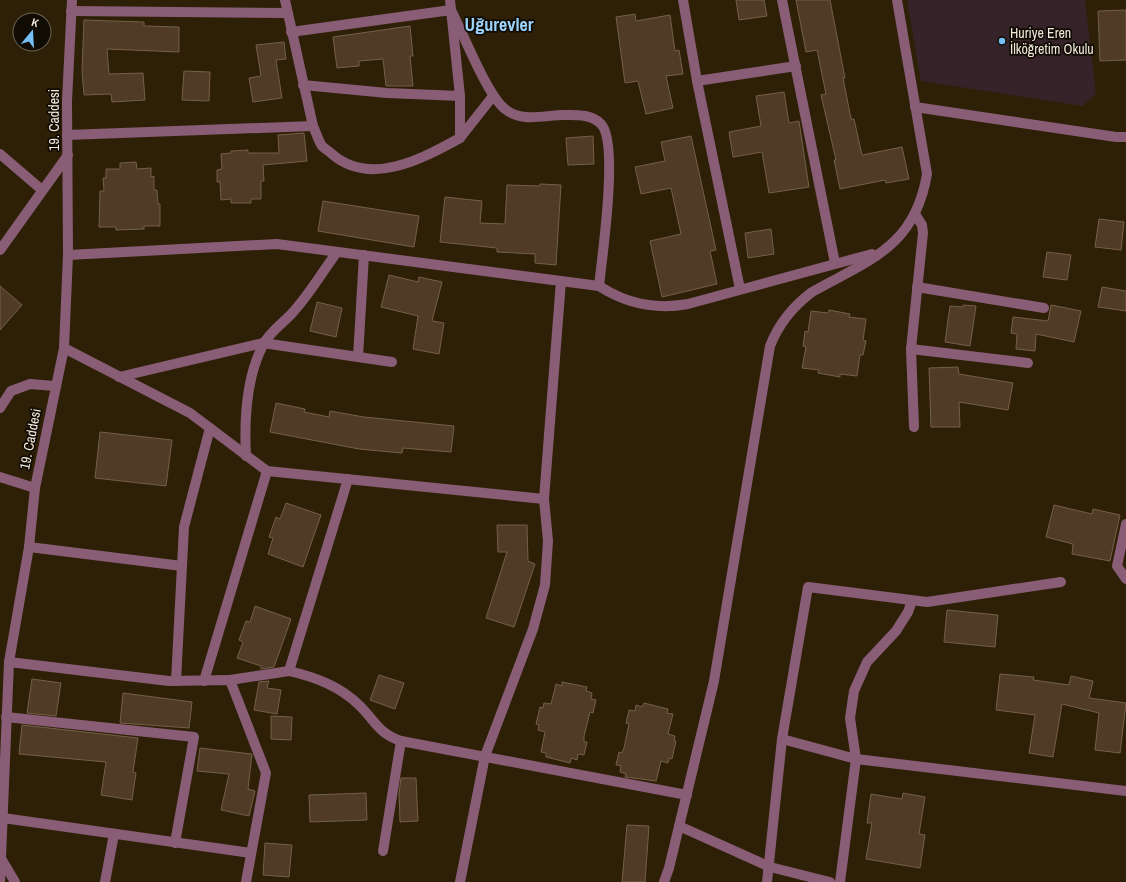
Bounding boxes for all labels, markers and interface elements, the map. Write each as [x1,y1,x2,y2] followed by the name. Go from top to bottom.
[12,12,52,52] north arrow
[465,12,534,37] district label: Uğurevler
[30,15,41,30] text: K
[1010,24,1094,58] place label: Huriye Eren İlköğretim Okulu
[997,36,1007,46] marker: Huriye Eren İlköğretim Okulu
[45,89,63,151] street label: 19. Caddesi
[15,407,45,471] street label: 19. Caddesi

